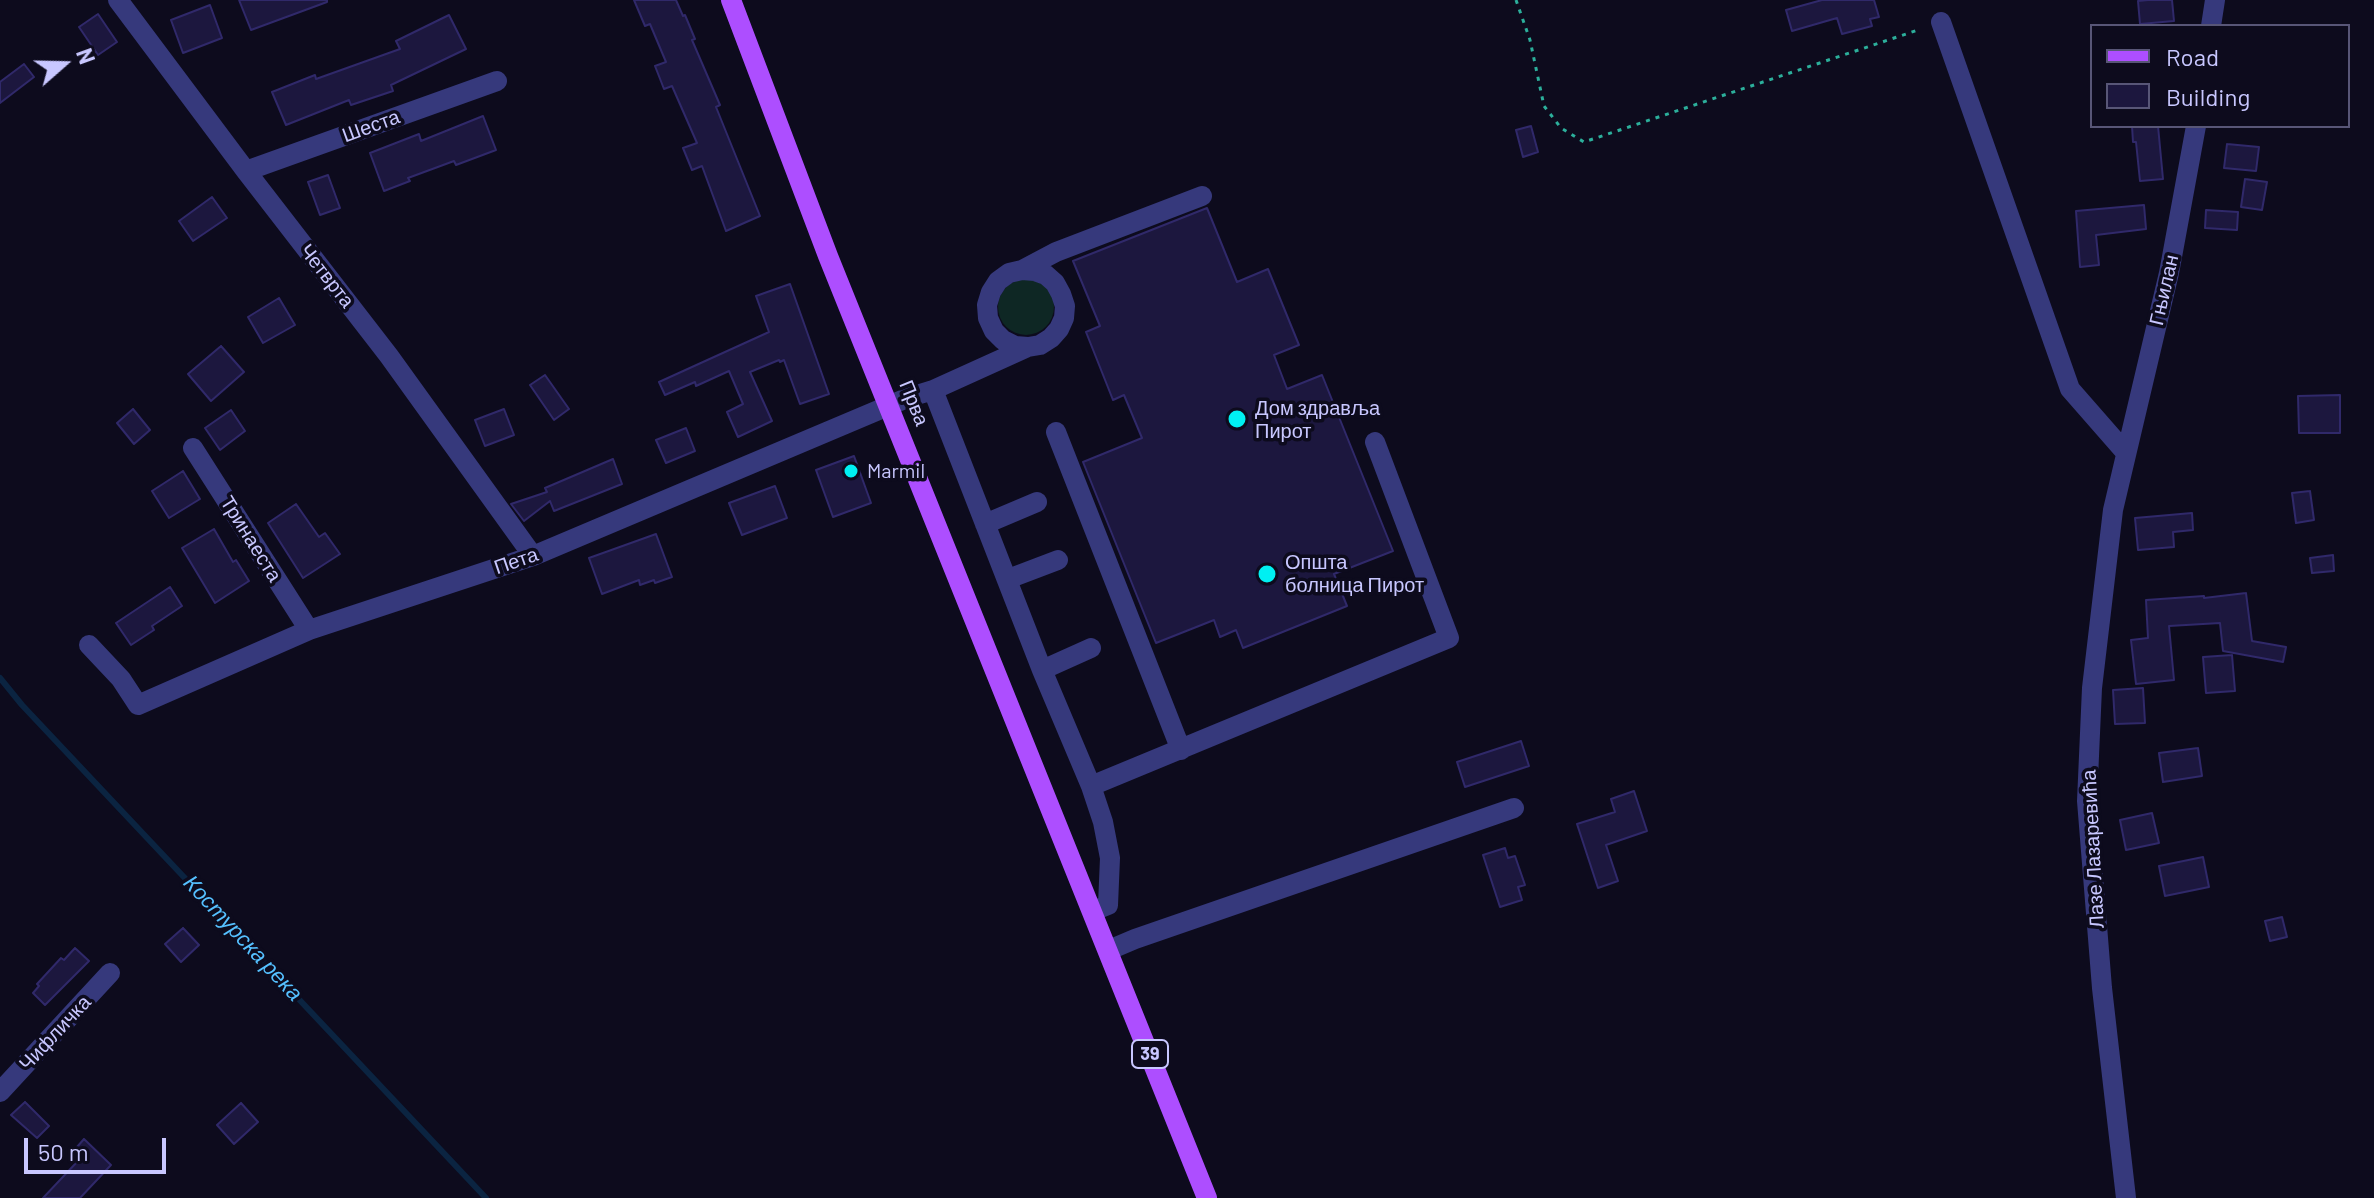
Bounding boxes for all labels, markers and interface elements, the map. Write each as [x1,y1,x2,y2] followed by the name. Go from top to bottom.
[24,24,104,104] north arrow
[2090,24,2350,128] legend
[2166,42,2219,71] text: Road
[72,44,101,67] text: N
[2166,82,2250,111] text: Building
[339,105,403,147] street label: Шеста
[295,239,359,313] street label: Четврта
[2144,252,2184,328] street label: Гњилан
[894,377,934,429] street label: Прва
[1255,396,1380,443] place label: Дом здравља Пирот
[1226,408,1248,430] marker: Дом здравља Пирот
[867,459,925,483] place label: Marmil
[842,462,860,480] marker: Marmil
[215,492,287,586] street label: Тринаеста
[491,542,541,580] street label: Пета
[1285,550,1424,597] place label: Општа болница Пирот
[1256,563,1278,585] marker: Општа болница Пирот
[2077,769,2109,929] street label: Лазе Лазаревића
[178,870,308,1006] water label: Костурска река
[14,990,96,1076] street label: Чифличка
[1132,1040,1168,1068] road number: 39
[28,1122,170,1172] scale bar
[38,1137,89,1166] text: 50 m

